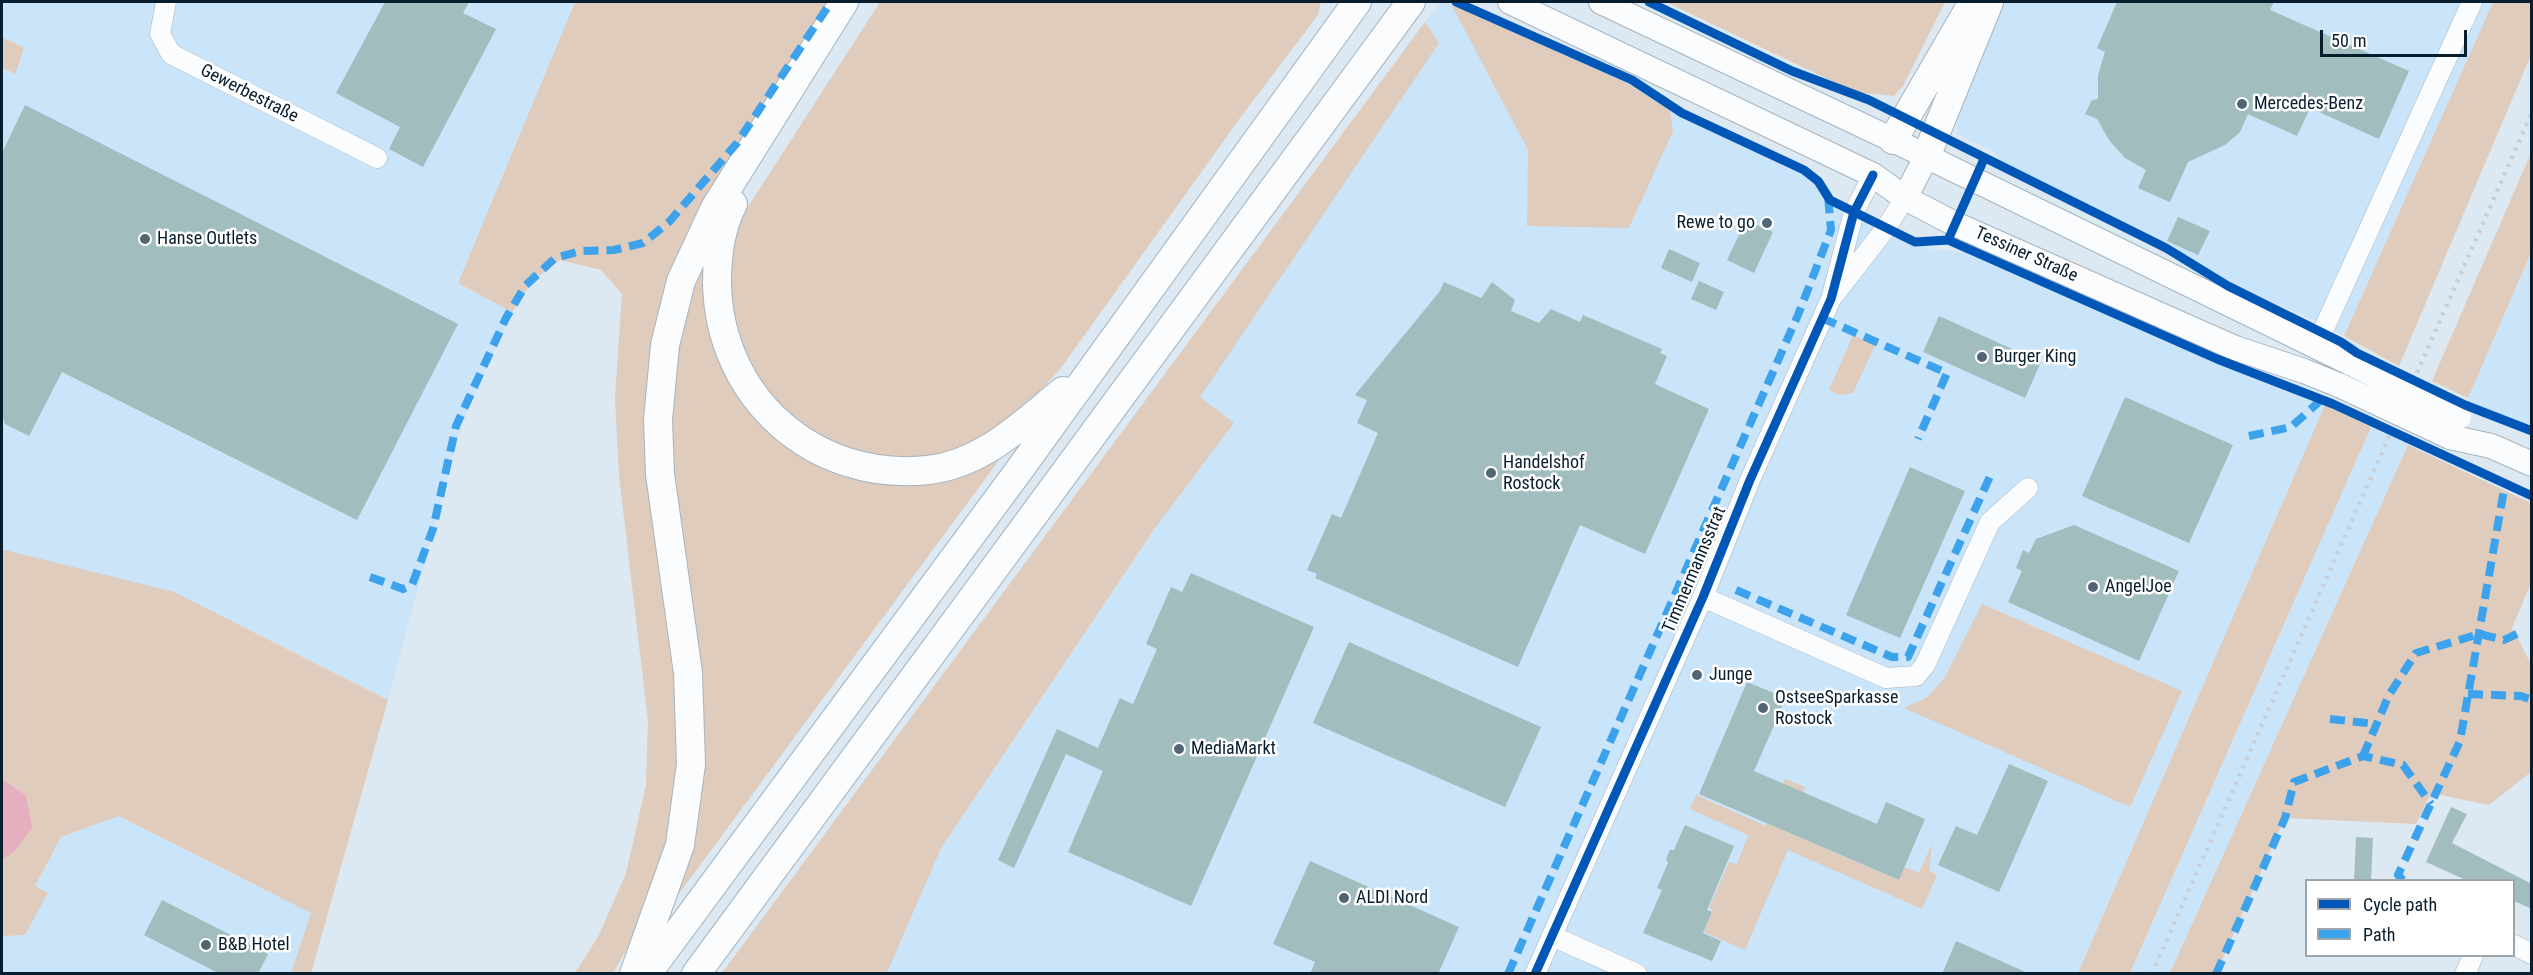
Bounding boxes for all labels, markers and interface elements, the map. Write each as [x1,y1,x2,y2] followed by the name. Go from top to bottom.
[2323,18,2470,56] scale bar
[2331,30,2366,51] text: 50 m
[196,60,302,128] street label: Gewerbestraße
[2254,93,2363,115] place label: Mercedes-Benz
[2235,97,2249,111] marker: Mercedes-Benz
[1677,212,1755,234] place label: Rewe to go
[1760,216,1774,230] marker: Rewe to go
[1971,223,2081,287] street label: Tessiner Straße
[157,228,257,250] place label: Hanse Outlets
[138,232,152,246] marker: Hanse Outlets
[1994,346,2076,368] place label: Burger King
[1975,350,1989,364] marker: Burger King
[1503,452,1585,494] place label: Handelshof Rostock
[1484,466,1498,480] marker: Handelshof Rostock
[1659,504,1731,636] street label: Timmermannsstrat
[2105,576,2172,598] place label: AngelJoe
[2086,580,2100,594] marker: AngelJoe
[1709,664,1752,686] place label: Junge
[1690,668,1704,682] marker: Junge
[1775,687,1898,730] place label: OstseeSparkasse Rostock
[1756,701,1770,715] marker: OstseeSparkasse Rostock
[1191,738,1276,760] place label: MediaMarkt
[1172,742,1186,756] marker: MediaMarkt
[2305,879,2515,957] legend
[1356,887,1428,909] place label: ALDI Nord
[1337,891,1351,905] marker: ALDI Nord
[2363,894,2437,915] text: Cycle path
[2363,924,2396,945] text: Path
[218,934,290,956] place label: B&B Hotel
[199,938,213,952] marker: B&B Hotel

